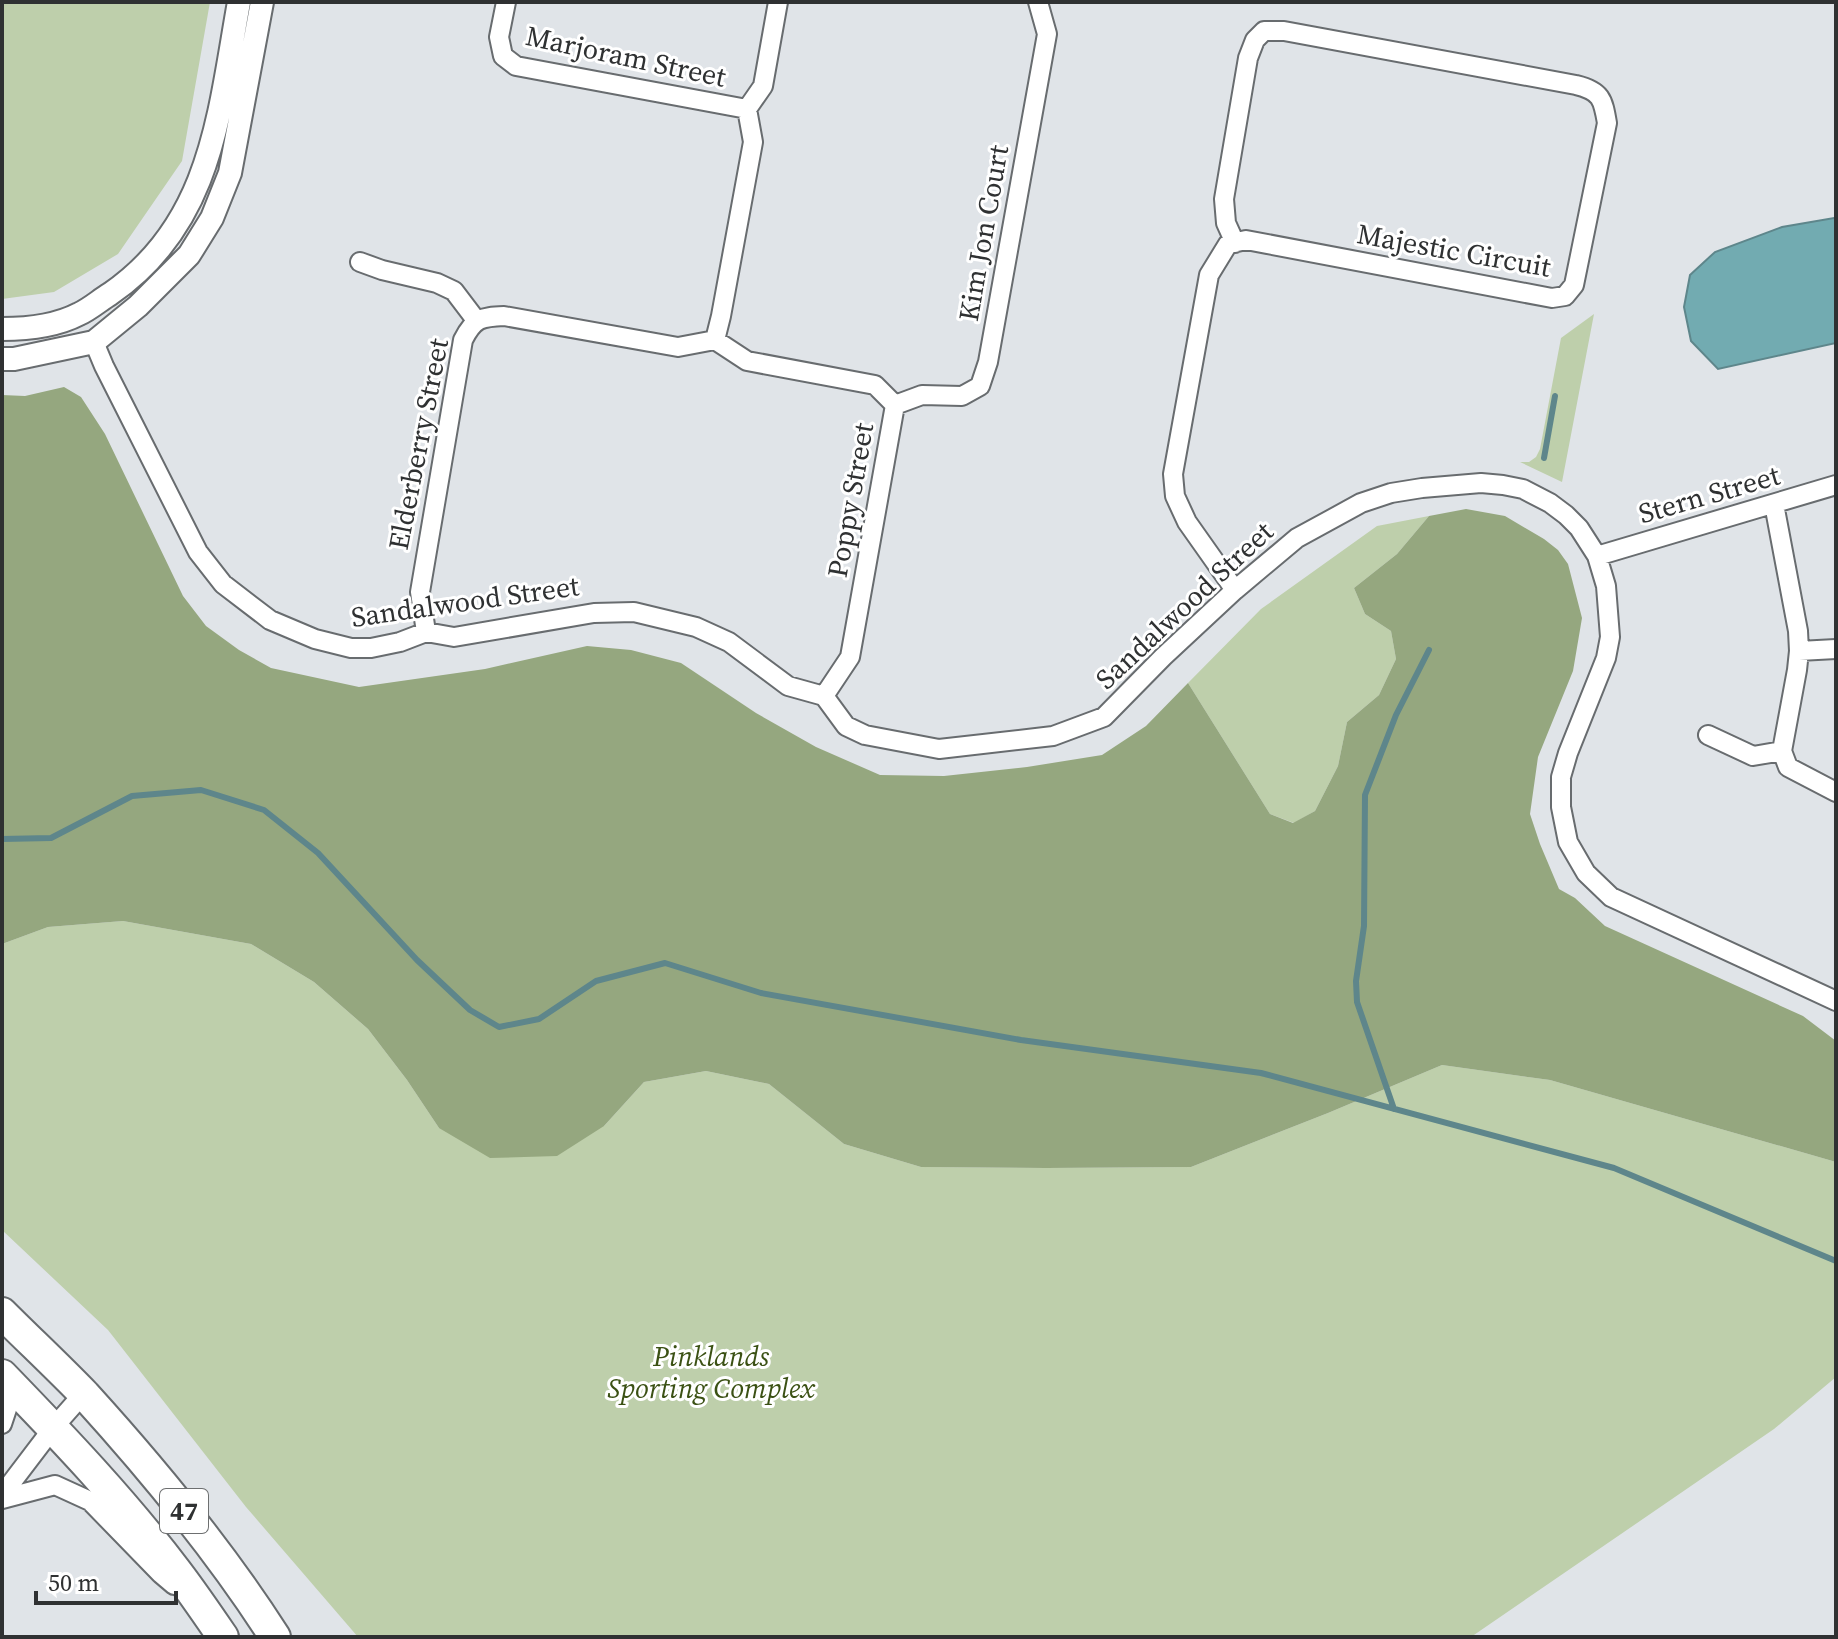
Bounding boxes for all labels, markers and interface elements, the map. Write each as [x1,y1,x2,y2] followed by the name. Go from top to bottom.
[522,16,730,96] street label: Marjoram Street
[949,141,1017,324] street label: Kim Jon Court
[1354,214,1555,286] street label: Majestic Circuit
[379,334,457,553] street label: Elderberry Street
[818,419,882,580] street label: Poppy Street
[1634,455,1785,532] street label: Stern Street
[1087,512,1282,697] street label: Sandalwood Street
[349,566,582,636] street label: Sandalwood Street
[607,1337,816,1407] park label: Pinklands Sporting Complex
[160,1489,208,1533] road number: 47
[36,1555,176,1605] scale bar
[48,1566,99,1599] text: 50 m

